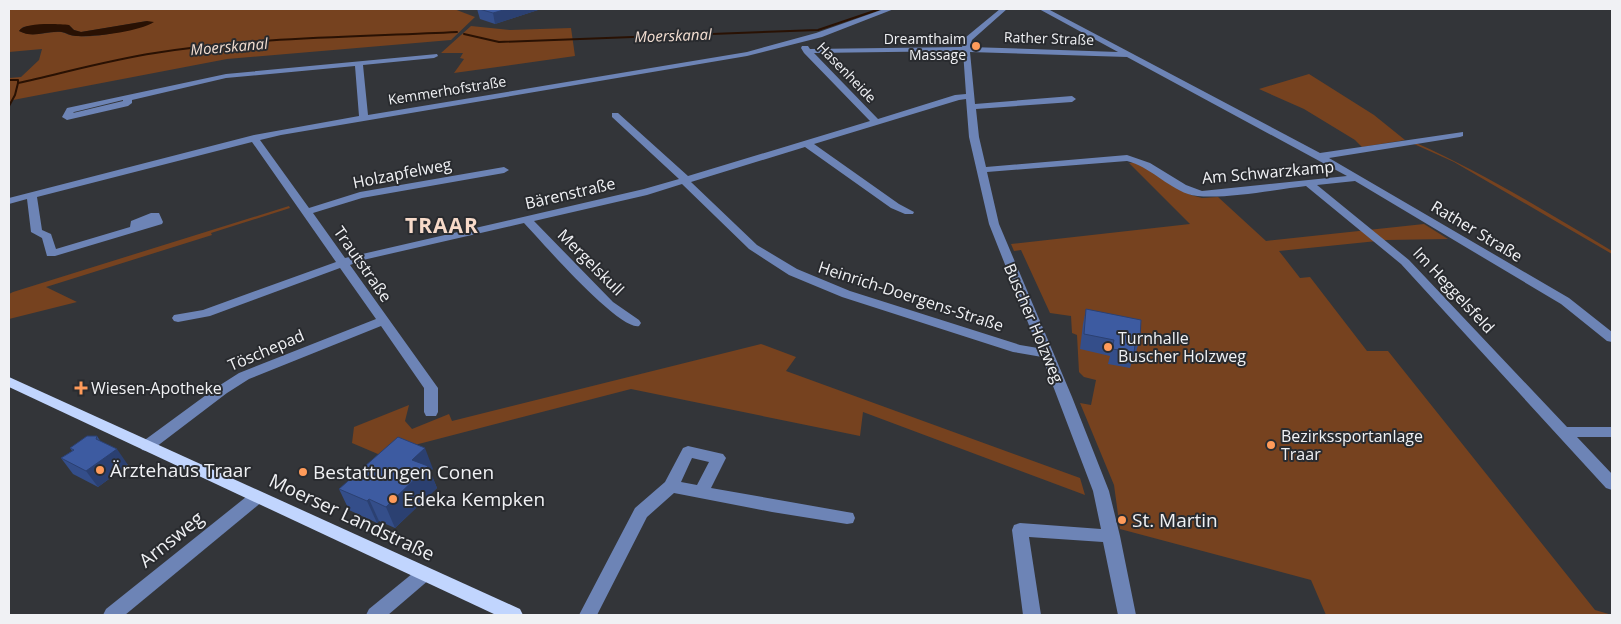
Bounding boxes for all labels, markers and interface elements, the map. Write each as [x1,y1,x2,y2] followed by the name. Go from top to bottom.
[634,24,713,46] water label: Moerskanal
[1004,27,1094,49] street label: Rather Straße
[884,29,966,64] place label: Dreamthaim Massage
[189,33,270,59] water label: Moerskanal
[813,37,881,107] street label: Hasenheide
[970,40,982,52] marker: Dreamthaim Massage
[387,71,508,109] street label: Kemmerhofstraße
[351,153,454,193] street label: Holzapfelweg
[1201,155,1335,189] street label: Am Schwarzkamp
[523,172,617,214] street label: Bärenstraße
[1427,195,1527,267] street label: Rather Straße
[405,211,479,239] district label: TRAAR
[329,222,397,306] street label: Trautstraße
[553,224,629,300] street label: Mergelskull
[1408,242,1500,338] street label: Im Heggelsfeld
[815,256,1007,336] street label: Heinrich-Doergens-Straße
[999,260,1069,386] street label: Buscher Holzweg
[224,324,308,376] street label: Töschepad
[1118,327,1246,367] place label: Turnhalle Buscher Holzweg
[1102,341,1114,353] marker: Turnhalle Buscher Holzweg
[91,377,222,399] place label: Wiesen-Apotheke
[75,382,87,394] marker: Wiesen-Apotheke
[1281,425,1423,465] place label: Bezirkssportanlage Traar
[1265,439,1277,451] marker: Bezirkssportanlage Traar
[110,457,251,483] place label: Ärztehaus Traar
[313,459,494,485] place label: Bestattungen Conen
[94,464,106,476] marker: Ärztehaus Traar
[297,466,309,478] marker: Bestattungen Conen
[265,467,439,567] street label: Moerser Landstraße
[403,486,545,512] place label: Edeka Kempken
[387,493,399,505] marker: Edeka Kempken
[133,505,209,573] street label: Arnsweg
[1132,507,1218,533] place label: St. Martin
[1116,514,1128,526] marker: St. Martin

